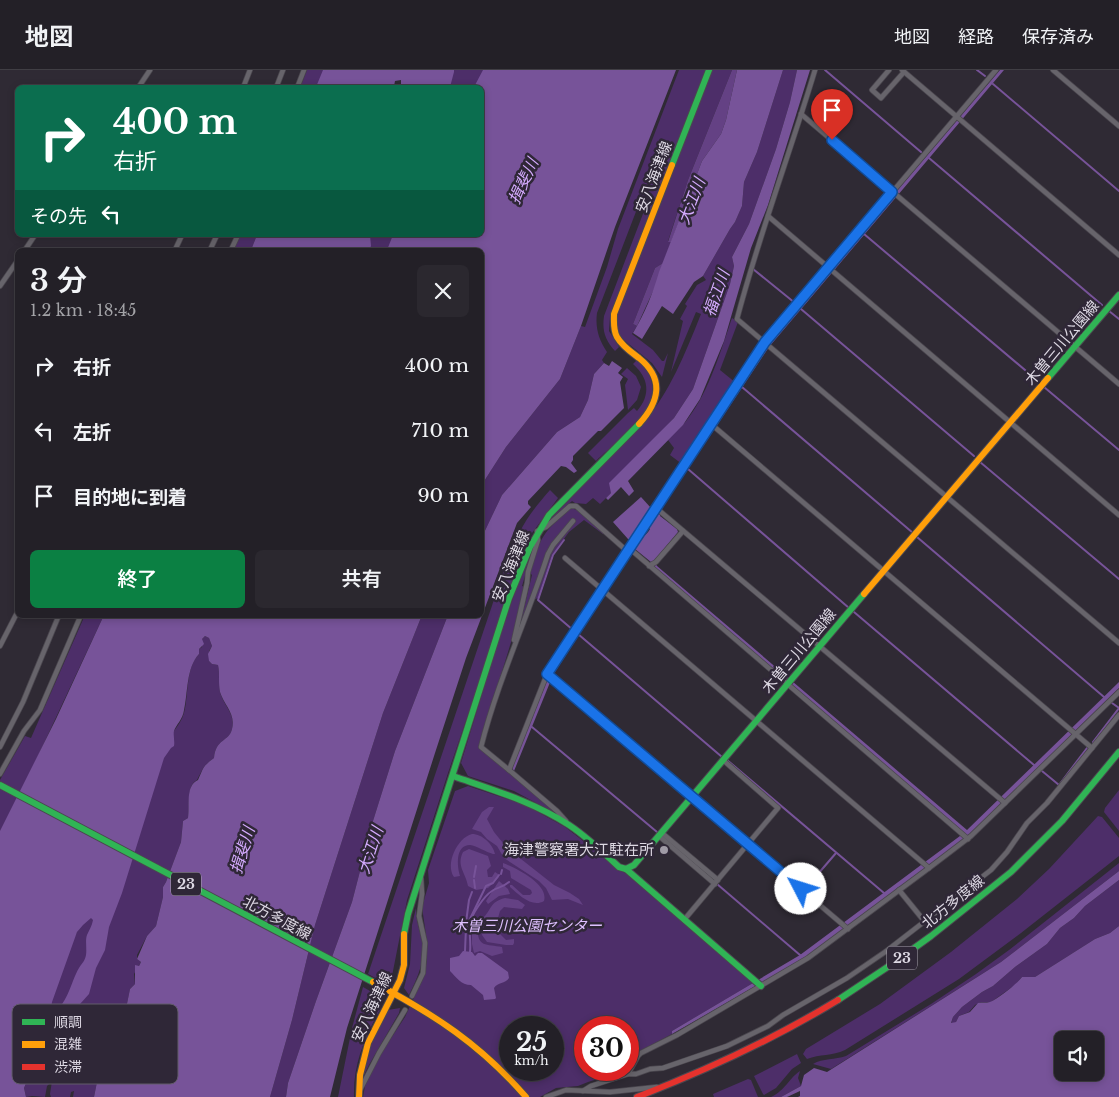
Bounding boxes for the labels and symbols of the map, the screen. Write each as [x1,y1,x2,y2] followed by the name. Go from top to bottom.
[811,89,853,140] pin
[631,138,676,215] street label: 安八海津線
[504,153,543,207] water label: 揖斐川
[673,173,710,227] water label: 大江川
[699,265,734,319] water label: 福江川
[1021,296,1103,389] street label: 木曽三川公園線
[488,527,533,604] street label: 安八海津線
[758,604,840,697] street label: 木曽三川公園線
[225,822,259,876] water label: 揖斐川
[353,822,388,876] water label: 大江川
[504,840,654,859] place label: 海津警察署大江駐在所
[658,844,670,856] marker: 海津警察署大江駐在所
[774,862,826,914] position arrow
[918,871,988,933] street label: 北方多度線
[171,872,201,896] road number: 23
[240,892,315,944] street label: 北方多度線
[452,916,603,935] park label: 木曽三川公園センター
[887,946,917,970] road number: 23
[347,969,396,1045] street label: 安八海津線
[12,1004,178,1084] legend
[54,1013,82,1031] text: 順調
[574,1016,639,1081] speed limit sign: 30
[54,1035,82,1053] text: 混雑
[54,1058,82,1076] text: 渋滞

